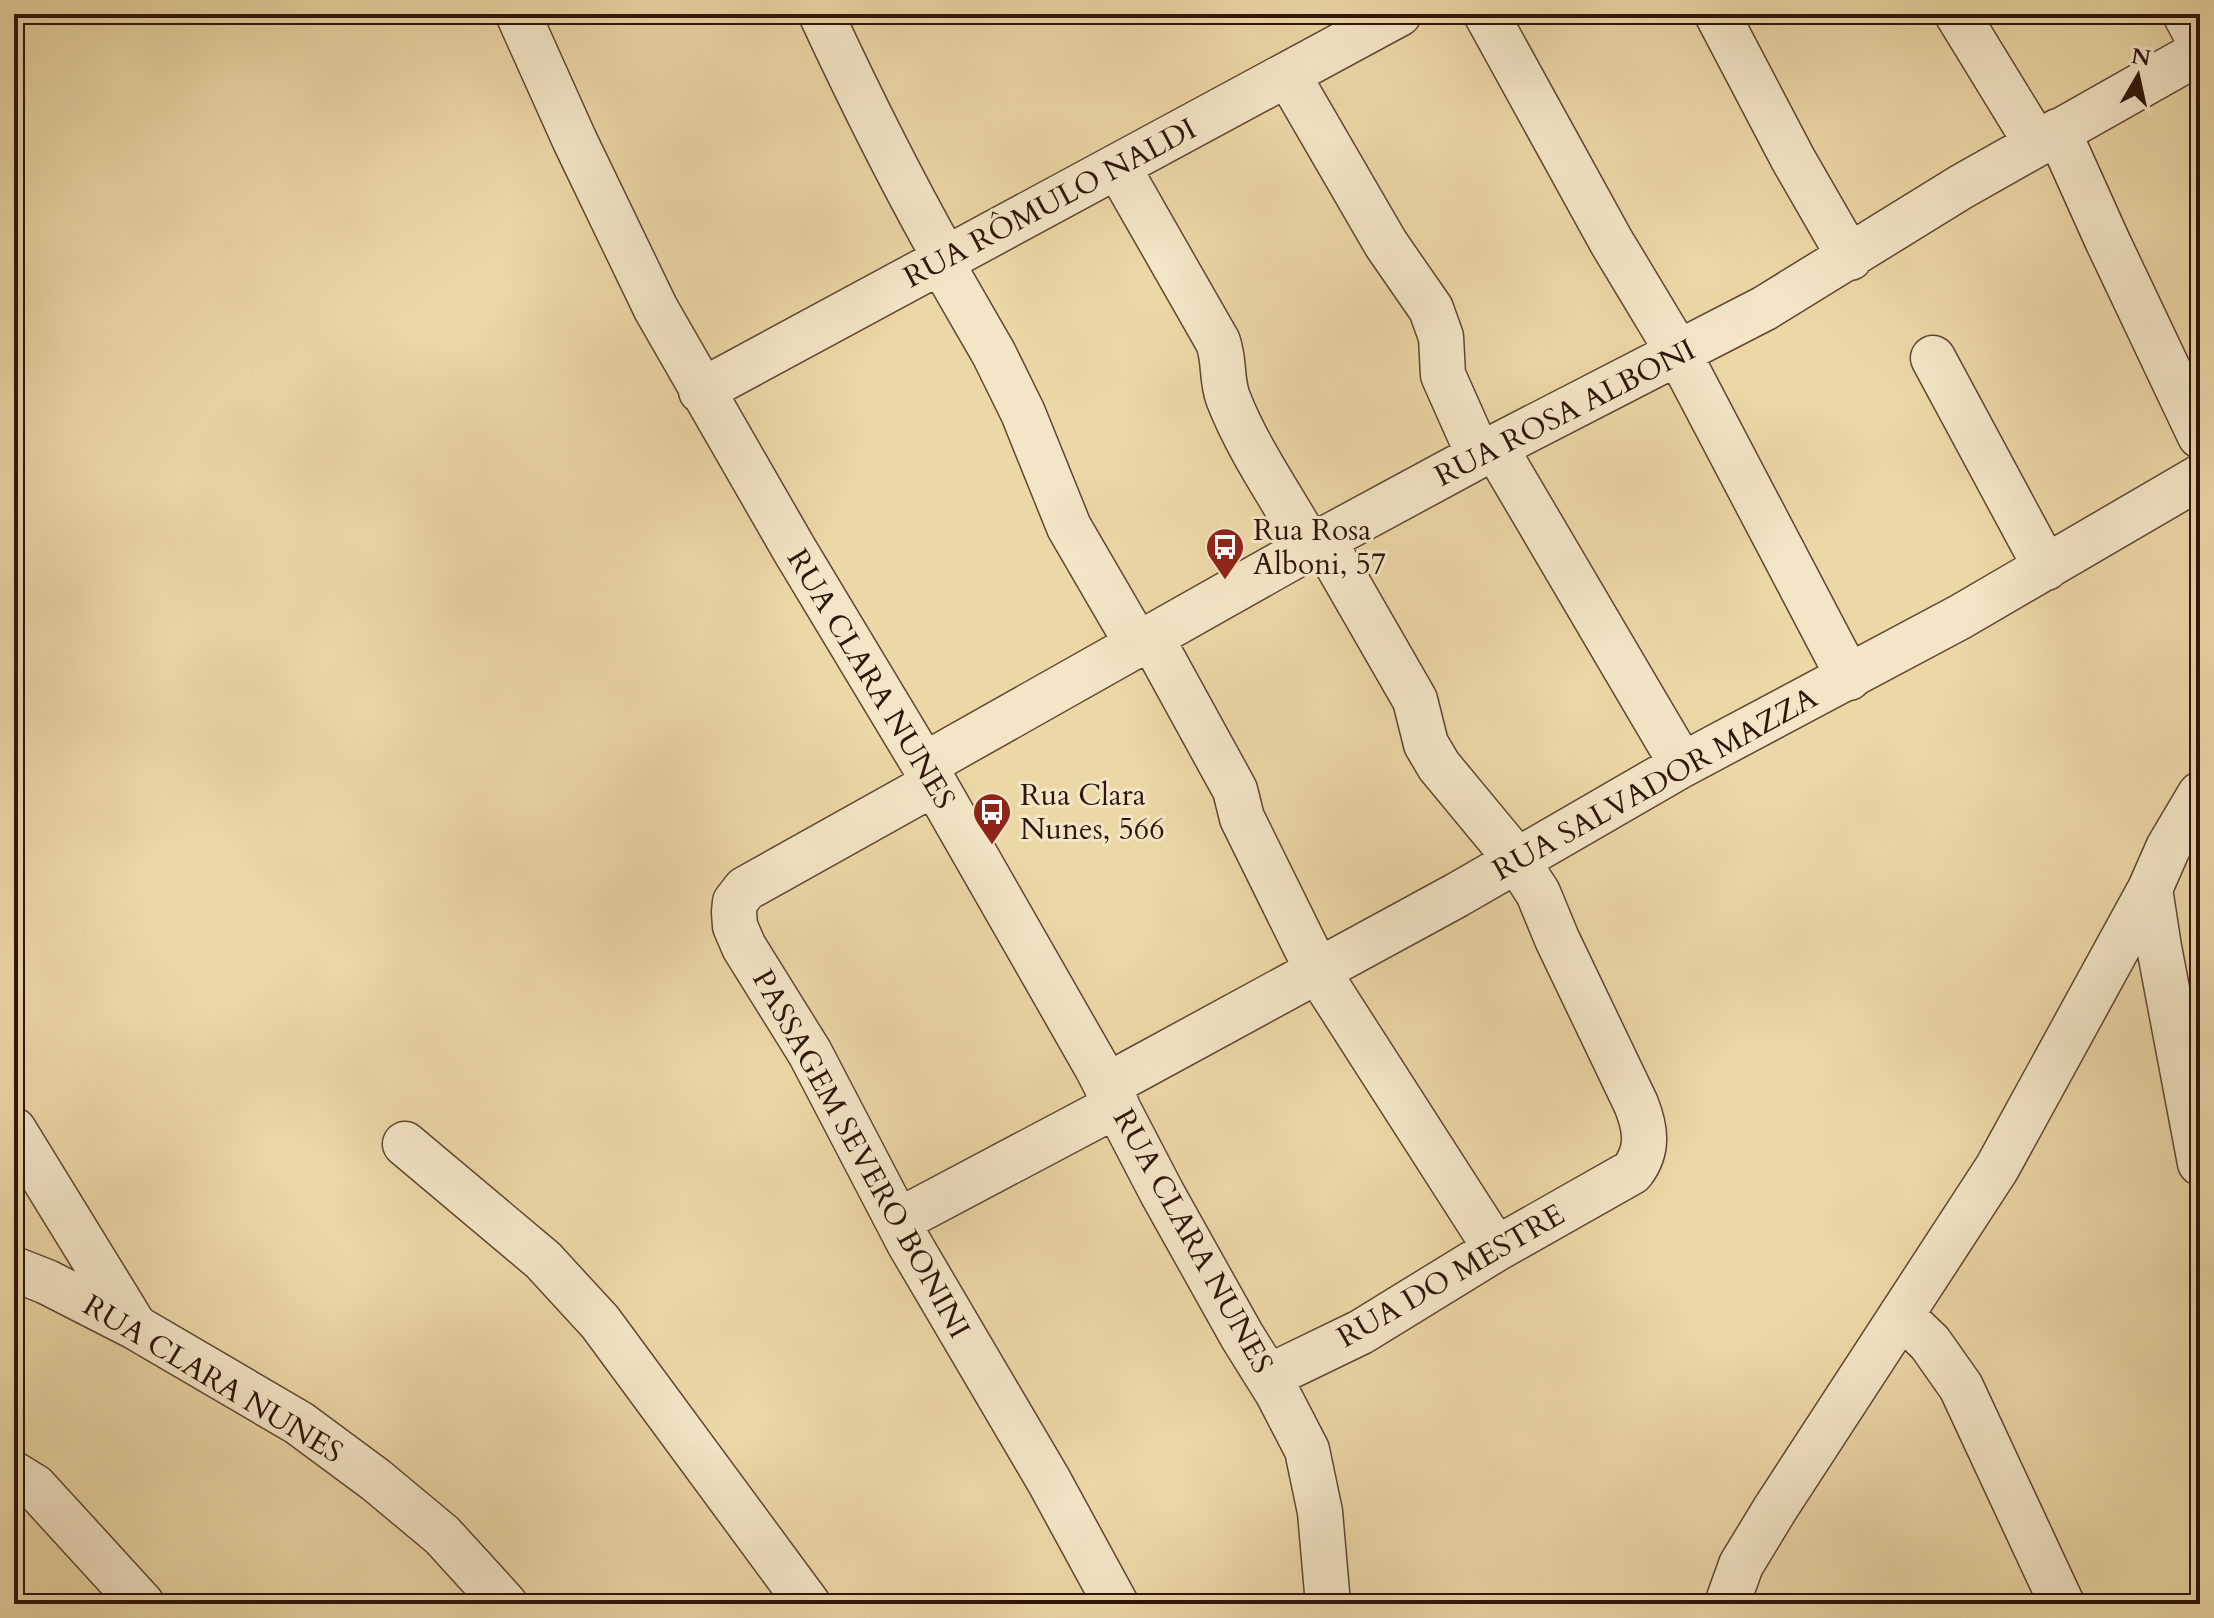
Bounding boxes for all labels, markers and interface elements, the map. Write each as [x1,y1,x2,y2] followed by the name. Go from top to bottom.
[2098,36,2178,116] north arrow
[2129,41,2153,74] text: N
[896,108,1204,298] street label: RUA RÔMULO NALDI
[1428,329,1702,497] street label: RUA ROSA ALBONI
[1253,510,1386,585] place label: Rua Rosa Alboni, 57
[1204,526,1246,581] bus stop icon: Rua Rosa Alboni, 57
[777,541,965,817] street label: RUA CLARA NUNES
[1485,677,1825,891] street label: RUA SALVADOR MAZZA
[1020,775,1165,850] place label: Rua Clara Nunes, 566
[971,791,1013,846] bus stop icon: Rua Clara Nunes, 566
[742,962,980,1346] street label: PASSAGEM SEVERO BONINI
[1103,1101,1283,1381] street label: RUA CLARA NUNES
[1330,1194,1572,1358] street label: RUA DO MESTRE
[75,1285,351,1473] street label: RUA CLARA NUNES

